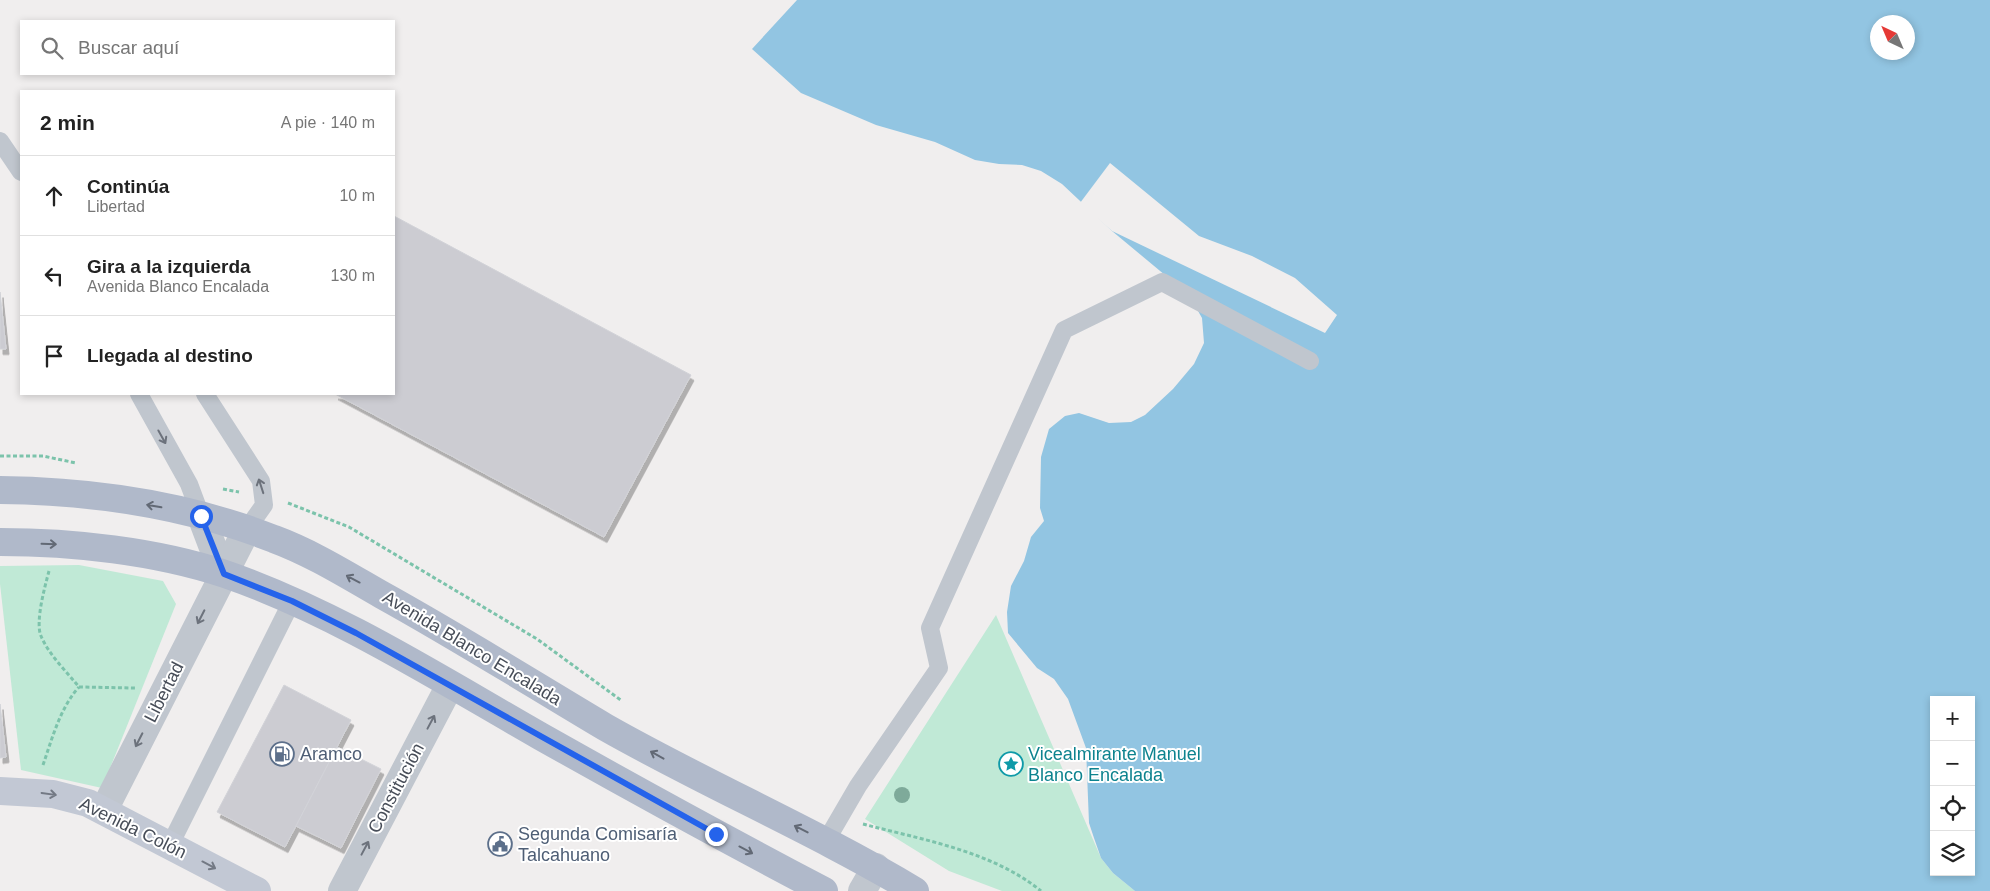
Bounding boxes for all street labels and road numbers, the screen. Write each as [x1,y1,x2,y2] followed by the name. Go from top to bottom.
[379,587,566,710] street label: Avenida Blanco Encalada
[140,658,188,726] street label: Libertad
[364,740,428,836] street label: Constitución
[76,793,190,863] street label: Avenida Colón

